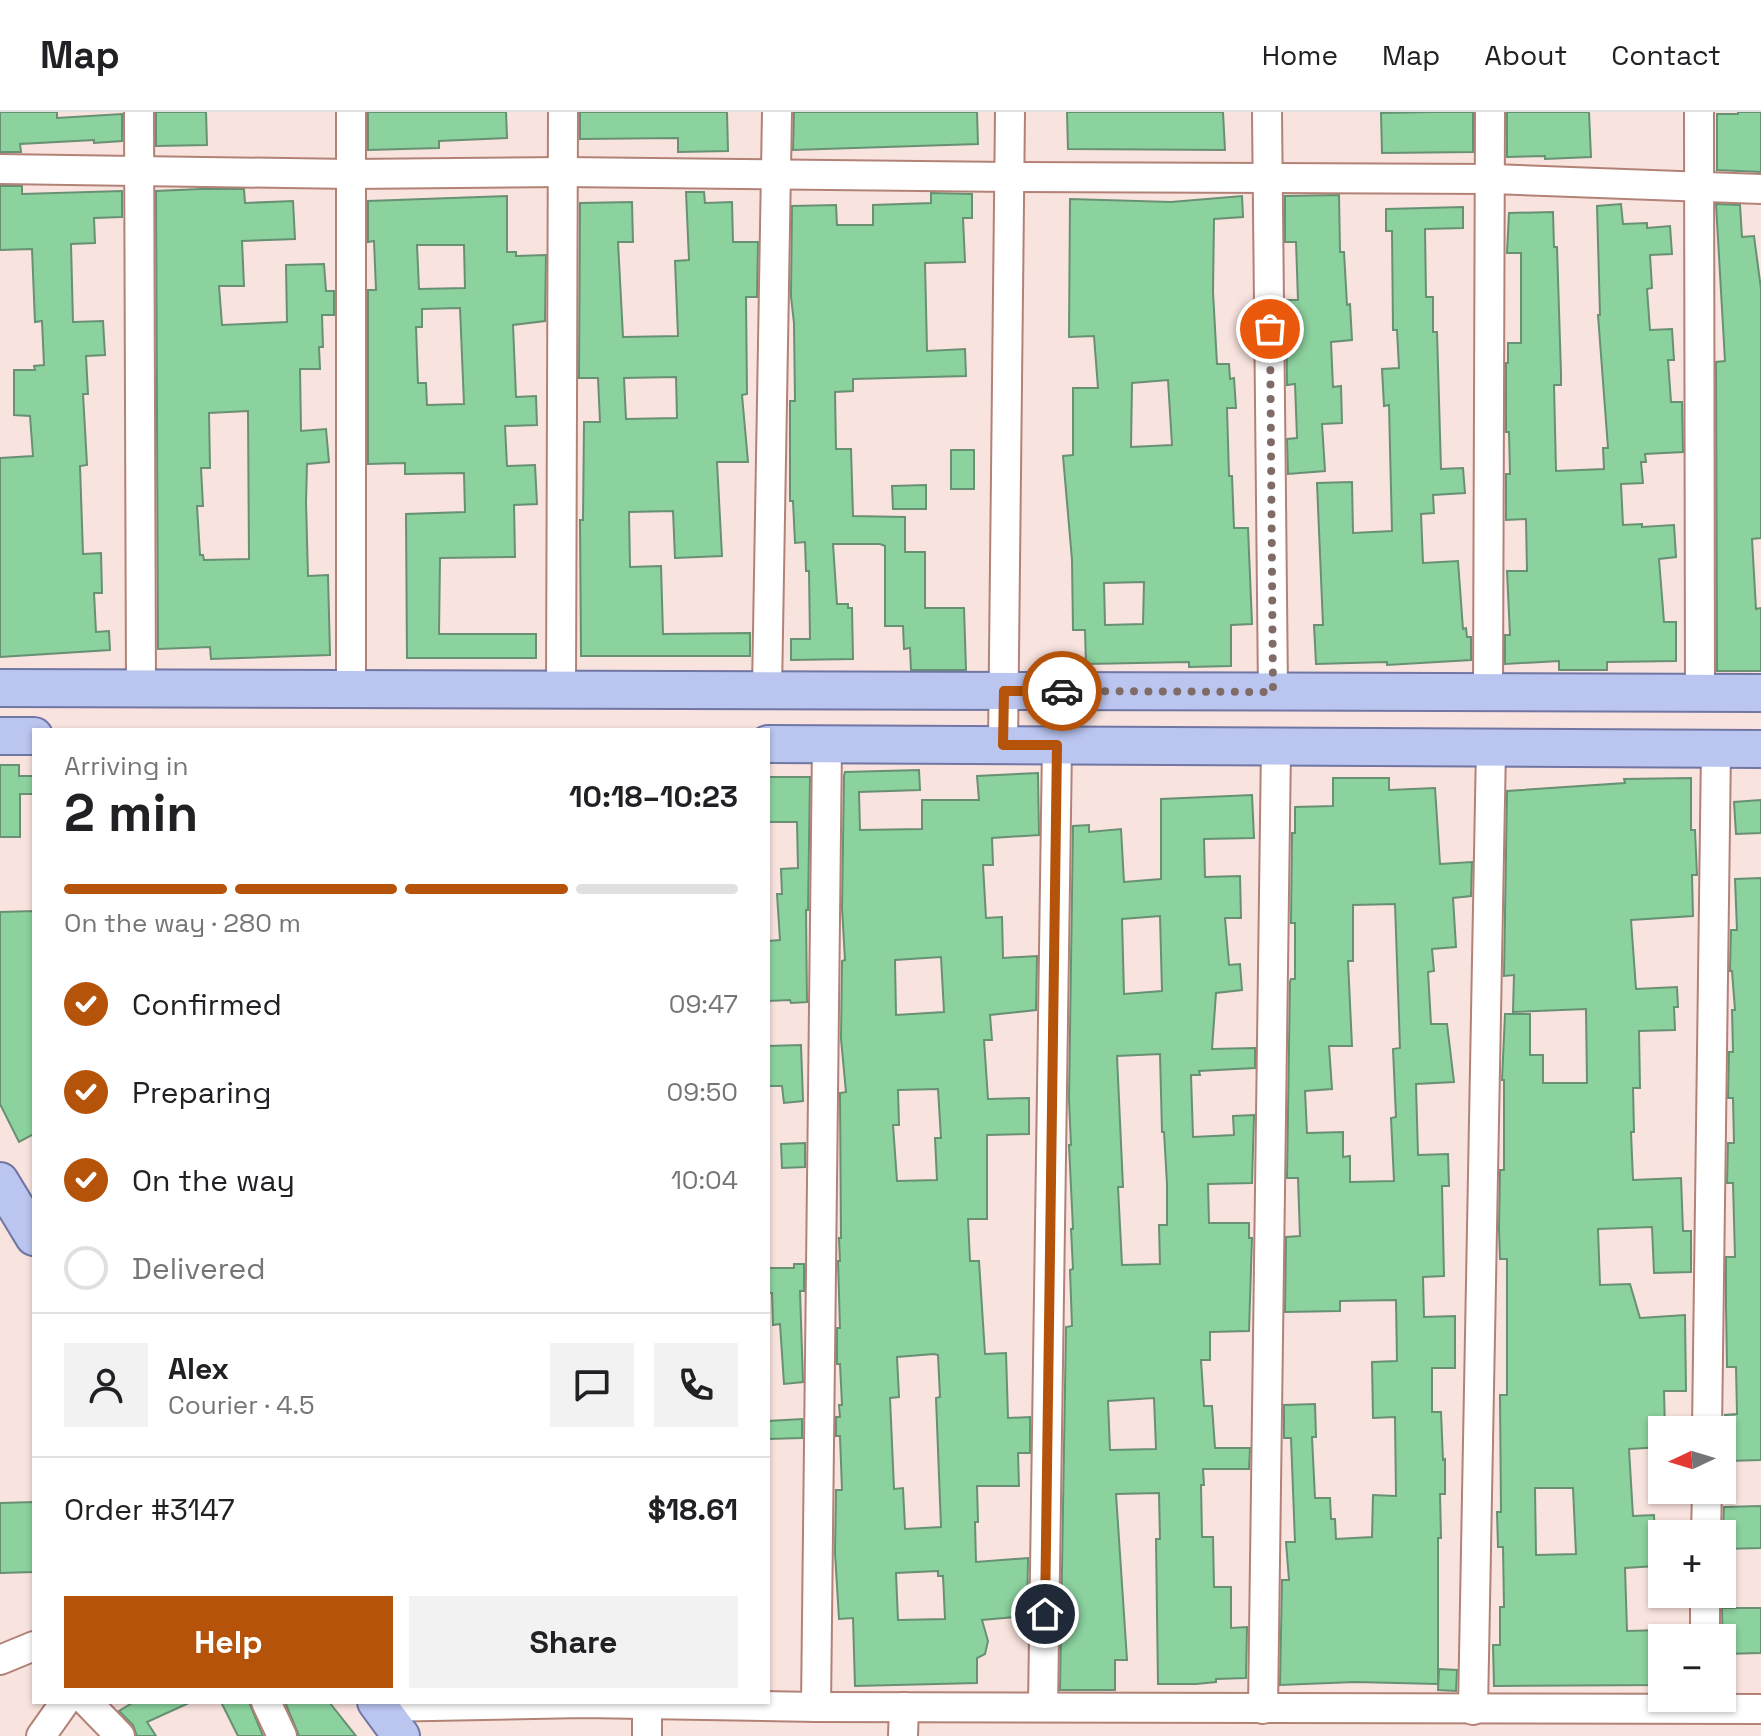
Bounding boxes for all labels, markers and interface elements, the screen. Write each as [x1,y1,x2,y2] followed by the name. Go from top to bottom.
[40,31,120,79] text: Map
[1262,37,1338,73] text: Home
[1382,37,1440,73] text: Map
[1484,37,1567,73] text: About
[1611,37,1721,73] text: Contact
[1236,295,1304,363] pin
[1248,307,1292,351] icon: bag
[1022,651,1102,731] courier
[1040,669,1084,713] icon: car
[64,749,188,783] text: Arriving in
[569,777,738,816] text: 10:18–10:23
[64,780,198,846] text: 2 min
[64,906,301,940] text: On the way · 280 m
[64,982,108,1026] icon: check
[132,985,282,1024] text: Confirmed
[669,987,738,1021] text: 09:47
[64,1070,108,1114] icon: check
[132,1073,271,1112] text: Preparing
[667,1075,738,1109] text: 09:50
[64,1158,108,1202] icon: check
[132,1161,295,1200] text: On the way
[671,1163,738,1197] text: 10:04
[132,1249,266,1288] text: Delivered
[64,1343,148,1427] button: person
[550,1343,634,1427] button: chat
[654,1343,738,1427] button: phone
[168,1349,229,1388] text: Alex
[168,1388,315,1422] text: Courier · 4.5
[1648,1416,1736,1504] north arrow
[1648,1416,1736,1712] map controls
[64,1490,235,1529] text: Order #3147
[648,1490,738,1529] text: $18.61
[1648,1520,1736,1608] button: +
[1011,1580,1079,1648] pin
[1023,1592,1067,1636] icon: home
[64,1596,393,1688] button: Help
[409,1596,738,1688] button: Share
[1648,1624,1736,1712] button: −

